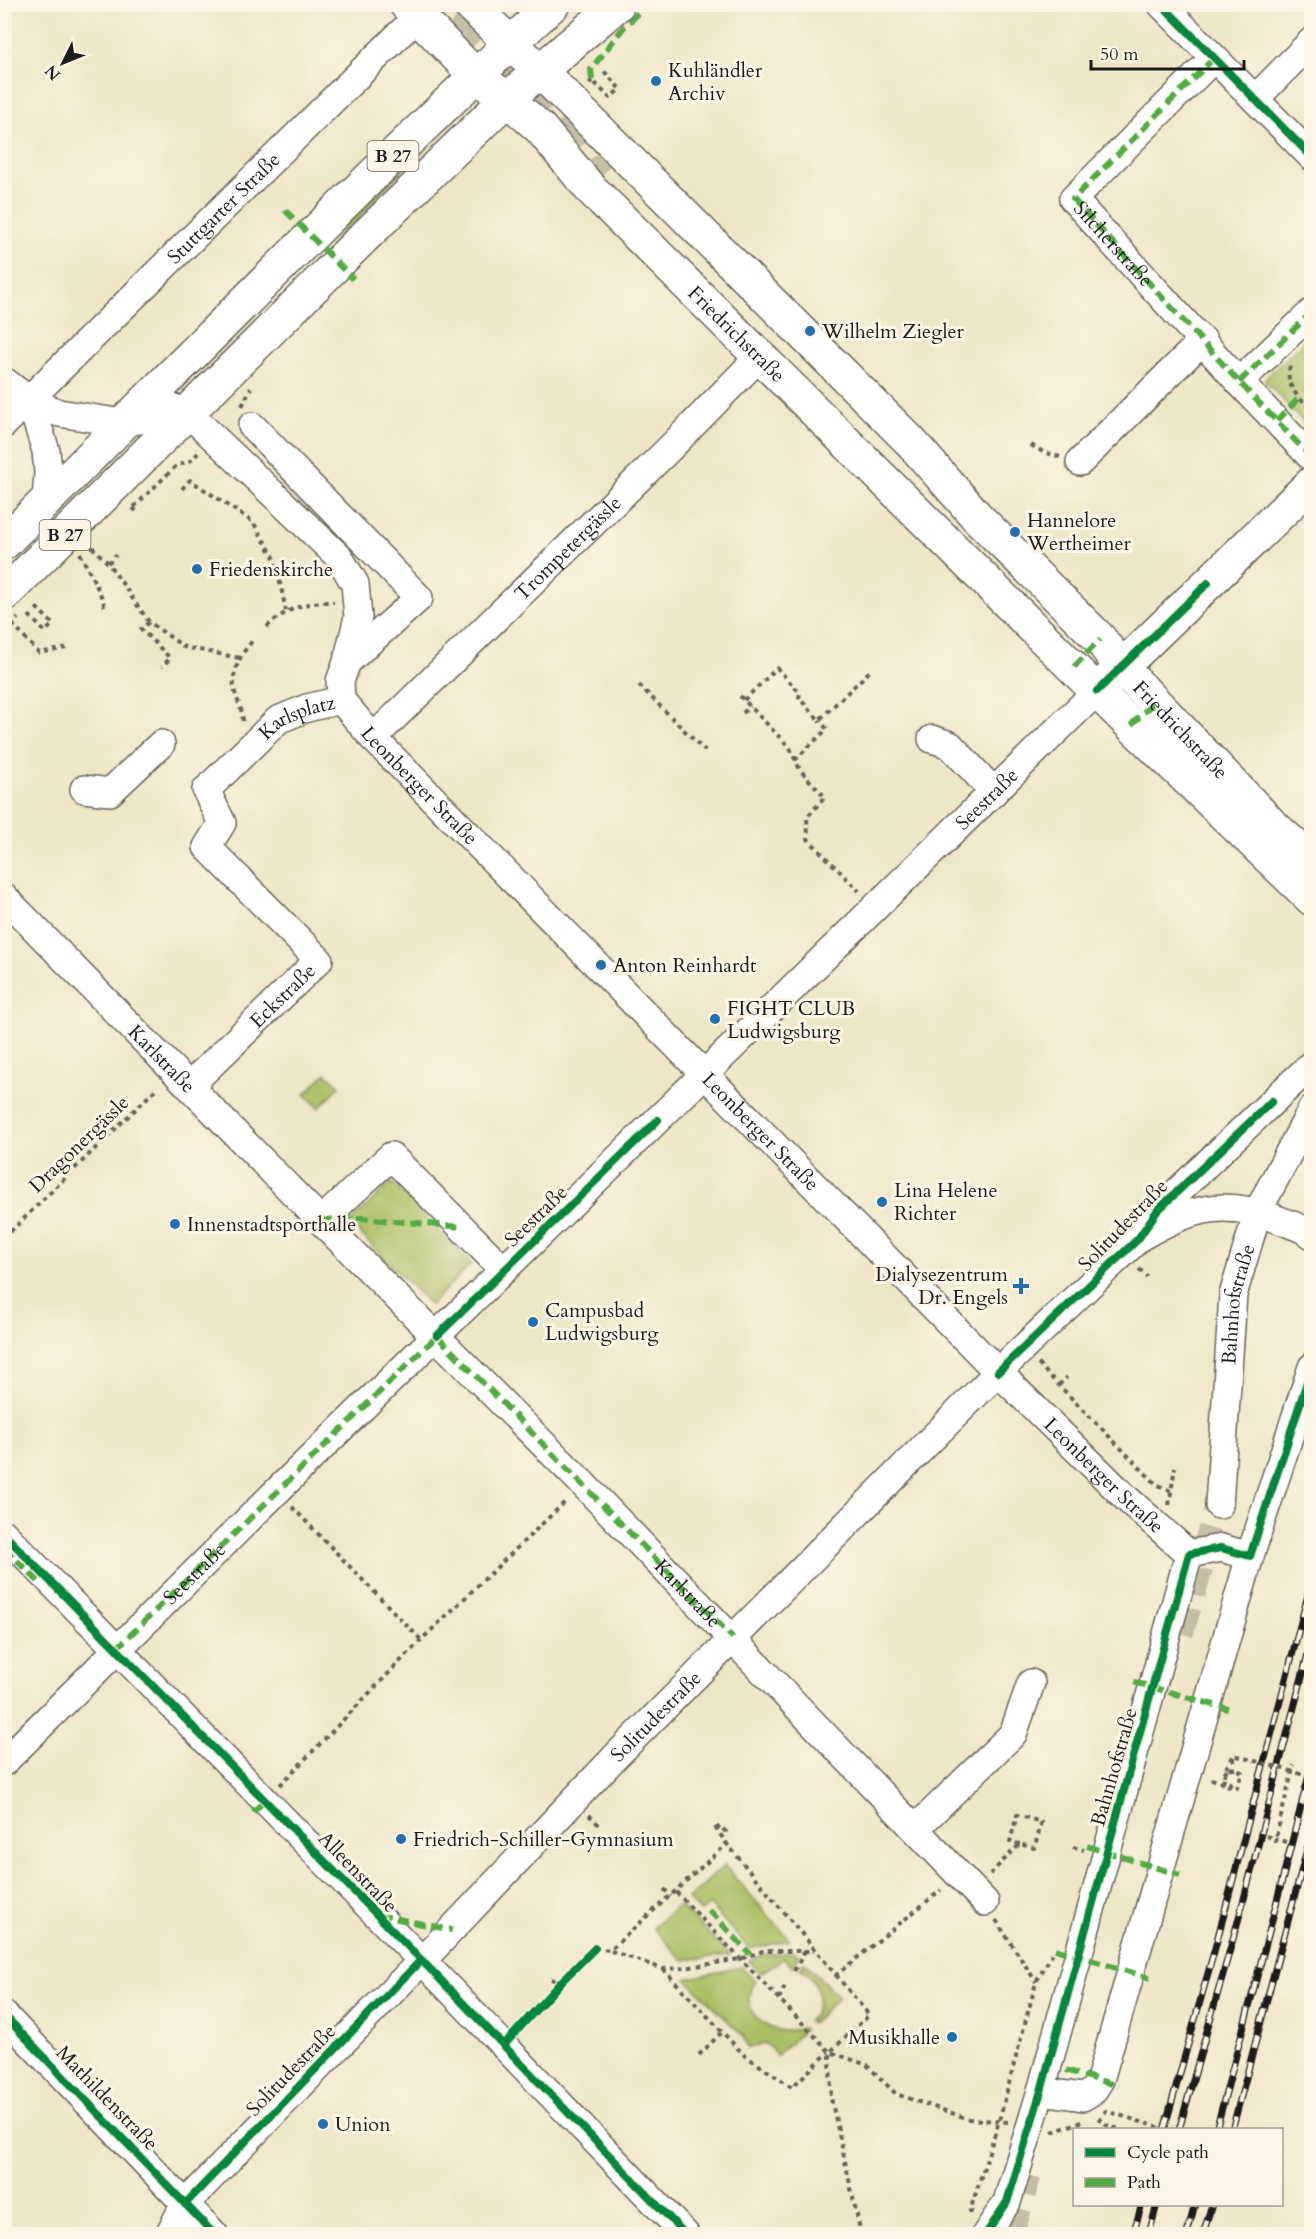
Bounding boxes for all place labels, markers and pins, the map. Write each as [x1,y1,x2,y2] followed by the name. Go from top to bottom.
[668,57,763,107] place label: Kuhländler Archiv
[649,74,663,88] marker: Kuhländler Archiv
[821,318,965,345] place label: Wilhelm Ziegler
[803,324,817,338] marker: Wilhelm Ziegler
[1026,507,1131,557] place label: Hannelore Wertheimer
[1008,525,1022,539] marker: Hannelore Wertheimer
[209,556,333,583] place label: Friedenskirche
[190,562,204,576] marker: Friedenskirche
[613,952,757,979] place label: Anton Reinhardt
[594,958,608,972] marker: Anton Reinhardt
[727,995,855,1045] place label: FIGHT CLUB Ludwigsburg
[708,1012,722,1026] marker: FIGHT CLUB Ludwigsburg
[894,1177,998,1227] place label: Lina Helene Richter
[875,1195,889,1209] marker: Lina Helene Richter
[187,1211,356,1238] place label: Innenstadtsporthalle
[168,1217,182,1231] marker: Innenstadtsporthalle
[875,1261,1008,1311] place label: Dialysezentrum Dr. Engels
[1012,1277,1030,1295] marker: Dialysezentrum Dr. Engels
[545,1297,659,1347] place label: Campusbad Ludwigsburg
[526,1315,540,1329] marker: Campusbad Ludwigsburg
[413,1826,674,1853] place label: Friedrich-Schiller-Gymnasium
[394,1832,408,1846] marker: Friedrich-Schiller-Gymnasium
[848,2024,940,2051] place label: Musikhalle
[945,2030,959,2044] marker: Musikhalle
[335,2111,391,2138] place label: Union
[316,2117,330,2131] marker: Union

